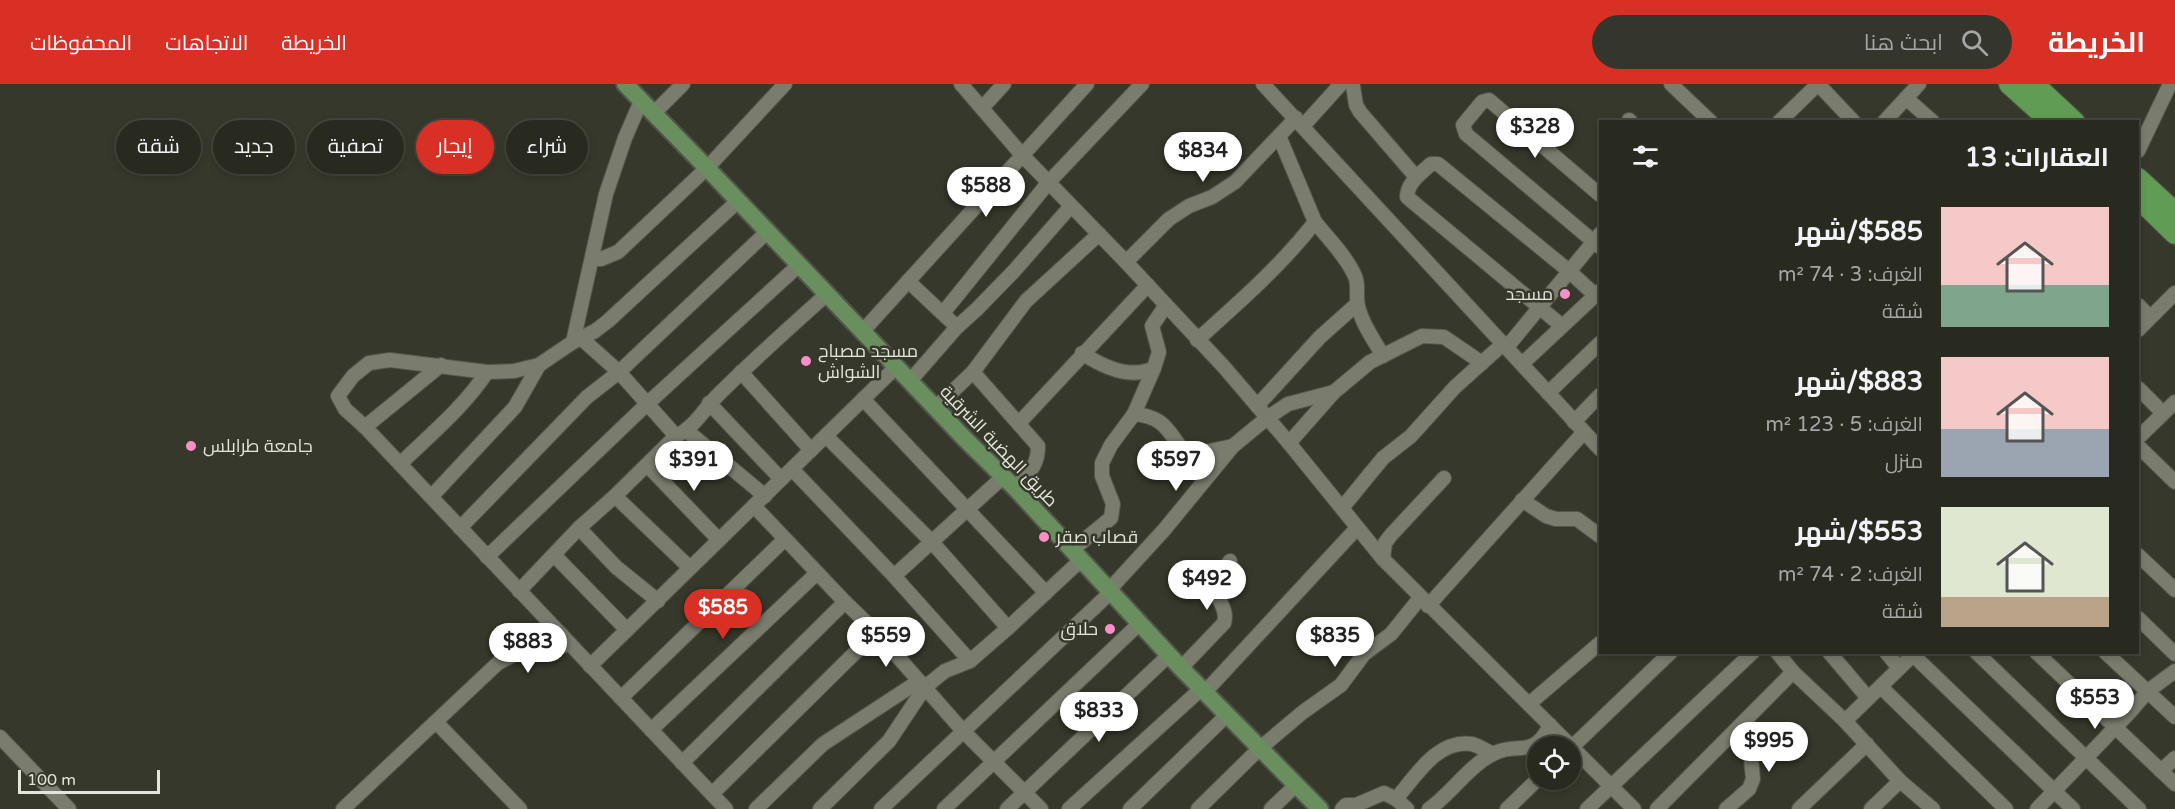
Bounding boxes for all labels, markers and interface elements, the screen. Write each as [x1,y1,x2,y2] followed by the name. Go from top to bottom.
[1592,15,2012,69] search box
[1958,26,1991,59] icon: search
[2048,26,2145,60] text: الخريطة
[1864,30,1943,56] text: ابحث هنا
[30,31,132,56] text: المحفوظات
[165,31,248,56] text: الاتجاهات
[281,31,347,56] text: الخريطة
[1499,108,1571,159] pin: $328
[1510,115,1560,139] text: $328
[116,120,201,174] chip: شقة
[213,120,295,174] chip: جديد
[307,120,404,174] chip: تصفية
[416,120,494,174] chip: إيجار
[506,120,588,174] chip: شراء
[1167,132,1239,183] pin: $834
[1178,139,1228,163] text: $834
[1629,140,1662,173] icon: filters
[1965,142,2109,173] text: العقارات: 13
[950,167,1022,218] pin: $588
[961,174,1011,198] text: $588
[1796,216,1923,247] text: $585/شهر
[1989,231,2061,303] icon: home
[1778,263,1923,287] text: الغرف: 3 · 74 m²
[1505,283,1553,305] place label: مسجد
[1558,287,1572,301] marker: مسجد
[1882,300,1923,324] text: شقة
[818,340,918,383] place label: مسجد مصباح الشواش
[799,354,813,368] marker: مسجد مصباح الشواش
[1796,366,1923,397] text: $883/شهر
[935,381,1063,512] street label: طريق الهضبة الشرقية
[1989,381,2061,453] icon: home
[1766,413,1923,437] text: الغرف: 5 · 123 m²
[203,435,313,457] place label: جامعة طرابلس
[184,439,198,453] marker: جامعة طرابلس
[658,441,730,492] pin: $391
[1140,441,1212,492] pin: $597
[669,448,719,472] text: $391
[1151,448,1201,472] text: $597
[1885,450,1923,474] text: منزل
[1796,516,1923,547] text: $553/شهر
[1055,526,1138,548] place label: قصاب صقر
[1037,530,1051,544] marker: قصاب صقر
[1989,531,2061,603] icon: home
[1171,560,1243,611] pin: $492
[1778,563,1923,587] text: الغرف: 2 · 74 m²
[1182,567,1232,591] text: $492
[687,589,759,640] pin: $585
[698,596,748,620] text: $585
[1882,600,1923,624] text: شقة
[850,617,922,668] pin: $559
[1299,617,1371,668] pin: $835
[1060,618,1098,641] place label: حلاق
[1103,622,1117,636] marker: حلاق
[492,623,564,674] pin: $883
[861,624,911,648] text: $559
[1310,624,1360,648] text: $835
[503,630,553,654] text: $883
[2059,679,2131,730] pin: $553
[2070,686,2120,710] text: $553
[1063,692,1135,743] pin: $833
[1074,699,1124,723] text: $833
[1733,722,1805,773] pin: $995
[1744,729,1794,753] text: $995
[1527,736,1581,790] map controls
[1527,736,1581,790] button: locate
[18,767,160,794] scale bar
[27,770,76,790] text: 100 m

